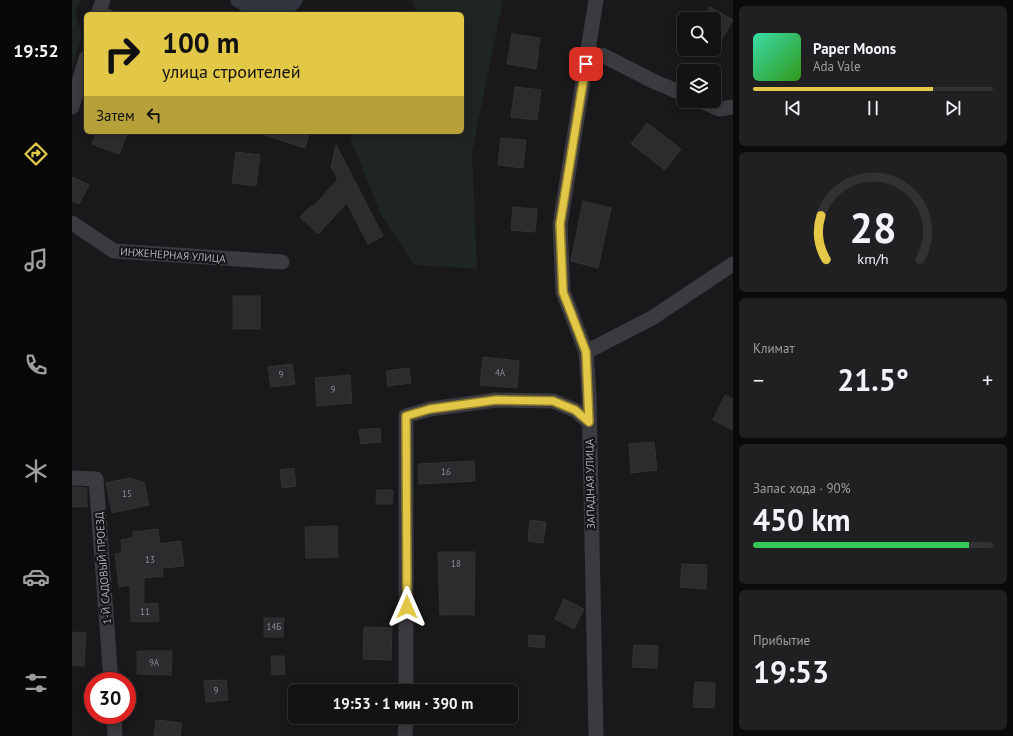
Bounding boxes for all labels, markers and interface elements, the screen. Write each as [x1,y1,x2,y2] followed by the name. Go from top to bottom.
[677,12,721,108] map controls
[677,12,721,56] button: search
[162,24,239,61] text: 100 m
[96,28,148,80] icon: right
[13,39,59,62] text: 19:52
[813,39,896,58] text: Paper Moons
[569,47,603,81] pin
[575,53,597,75] icon: arrive
[813,58,861,75] text: Ada Vale
[162,60,300,83] text: улица строителей
[677,64,721,108] button: layers
[782,97,804,119] icon: previous
[862,97,884,119] icon: pause
[942,97,964,119] icon: next
[143,104,165,126] icon: left
[96,106,135,125] text: Затем
[22,140,50,168] icon: directions
[849,201,897,254] text: 28
[120,244,227,266] street label: ИНЖЕНЕРНАЯ УЛИЦА
[22,246,50,274] icon: music
[857,249,889,268] text: km/h
[753,340,795,357] text: Климат
[22,351,50,379] icon: phone
[837,360,909,399] text: 21.5°
[753,366,764,394] text: −
[982,366,993,394] text: +
[495,367,506,378] house number: 4А
[279,369,284,380] house number: 9
[331,384,336,395] house number: 9
[582,438,598,529] street label: ЗАПАДНАЯ УЛИЦА
[22,457,50,485] icon: climate
[441,466,451,477] house number: 16
[753,480,851,497] text: Запас хода · 90%
[122,488,132,499] house number: 15
[753,500,851,539] text: 450 km
[92,511,114,625] street label: 1-Й САДОВЫЙ ПРОЕЗД
[145,554,155,565] house number: 13
[451,558,461,569] house number: 18
[22,563,50,591] icon: car
[386,586,428,628] position arrow
[140,606,150,617] house number: 11
[267,621,281,632] house number: 14Б
[753,632,810,649] text: Прибытие
[753,652,829,691] text: 19:53
[149,657,160,668] house number: 9А
[22,669,50,697] icon: filters
[84,672,136,724] speed limit sign: 30
[214,685,219,696] house number: 9
[333,694,473,713] text: 19:53 · 1 мин · 390 m

